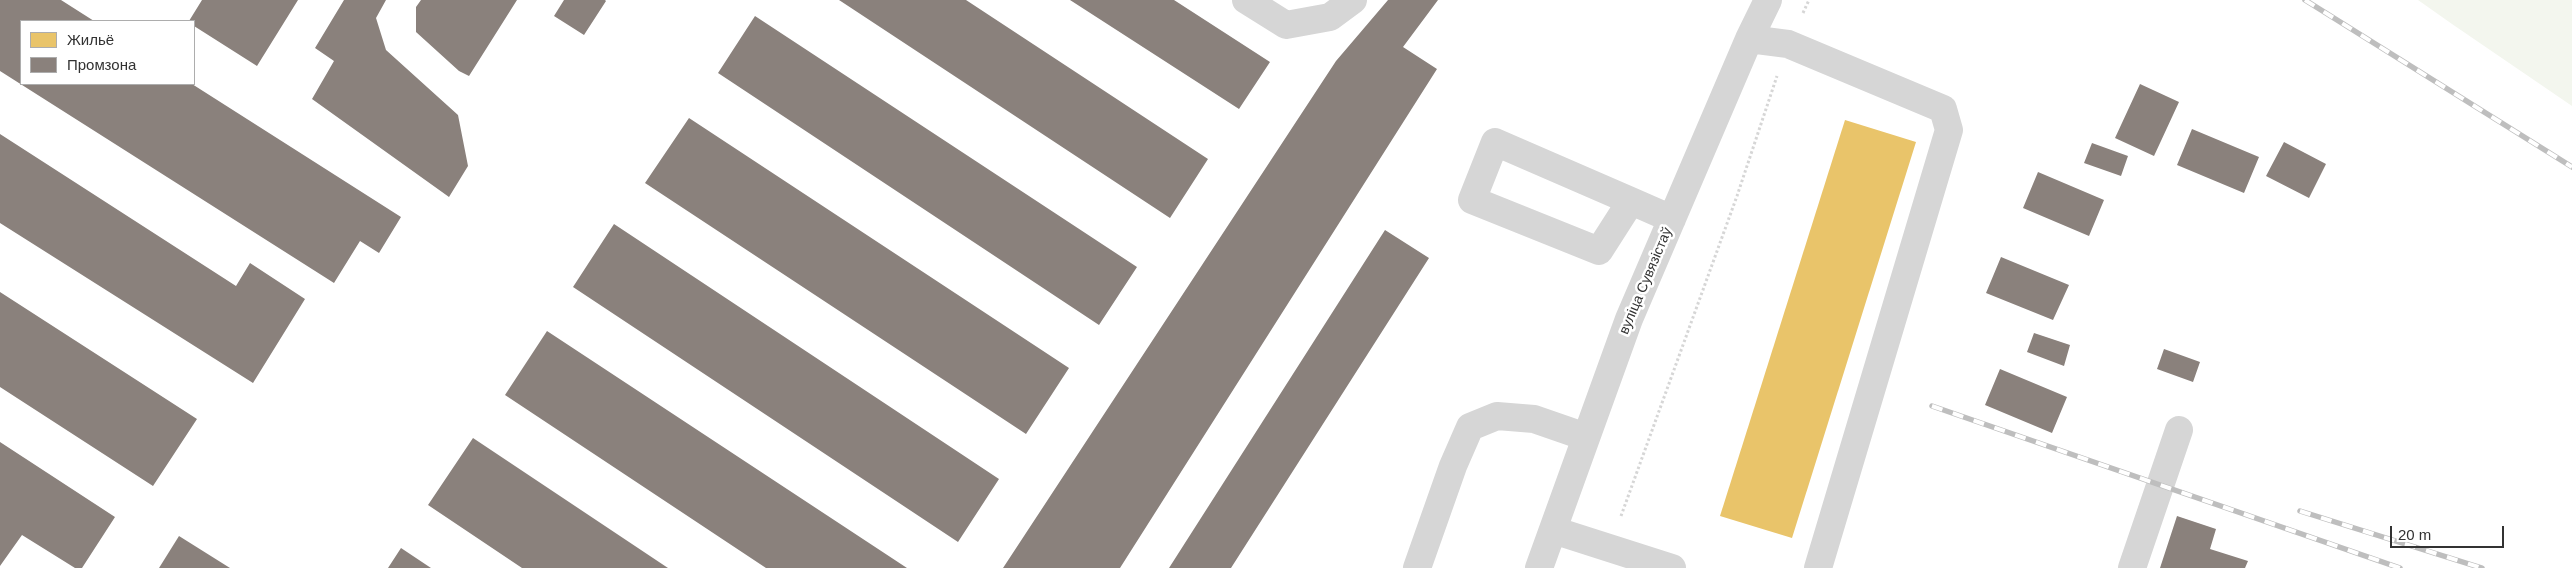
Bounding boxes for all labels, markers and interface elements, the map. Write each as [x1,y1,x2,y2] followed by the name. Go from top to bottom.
[20,20,195,85] legend
[67,31,114,48] text: Жильё
[67,56,136,73] text: Промзона
[1616,225,1676,337] street label: вуліца Сувязістаў
[2392,516,2506,548] scale bar
[2398,526,2431,543] text: 20 m

